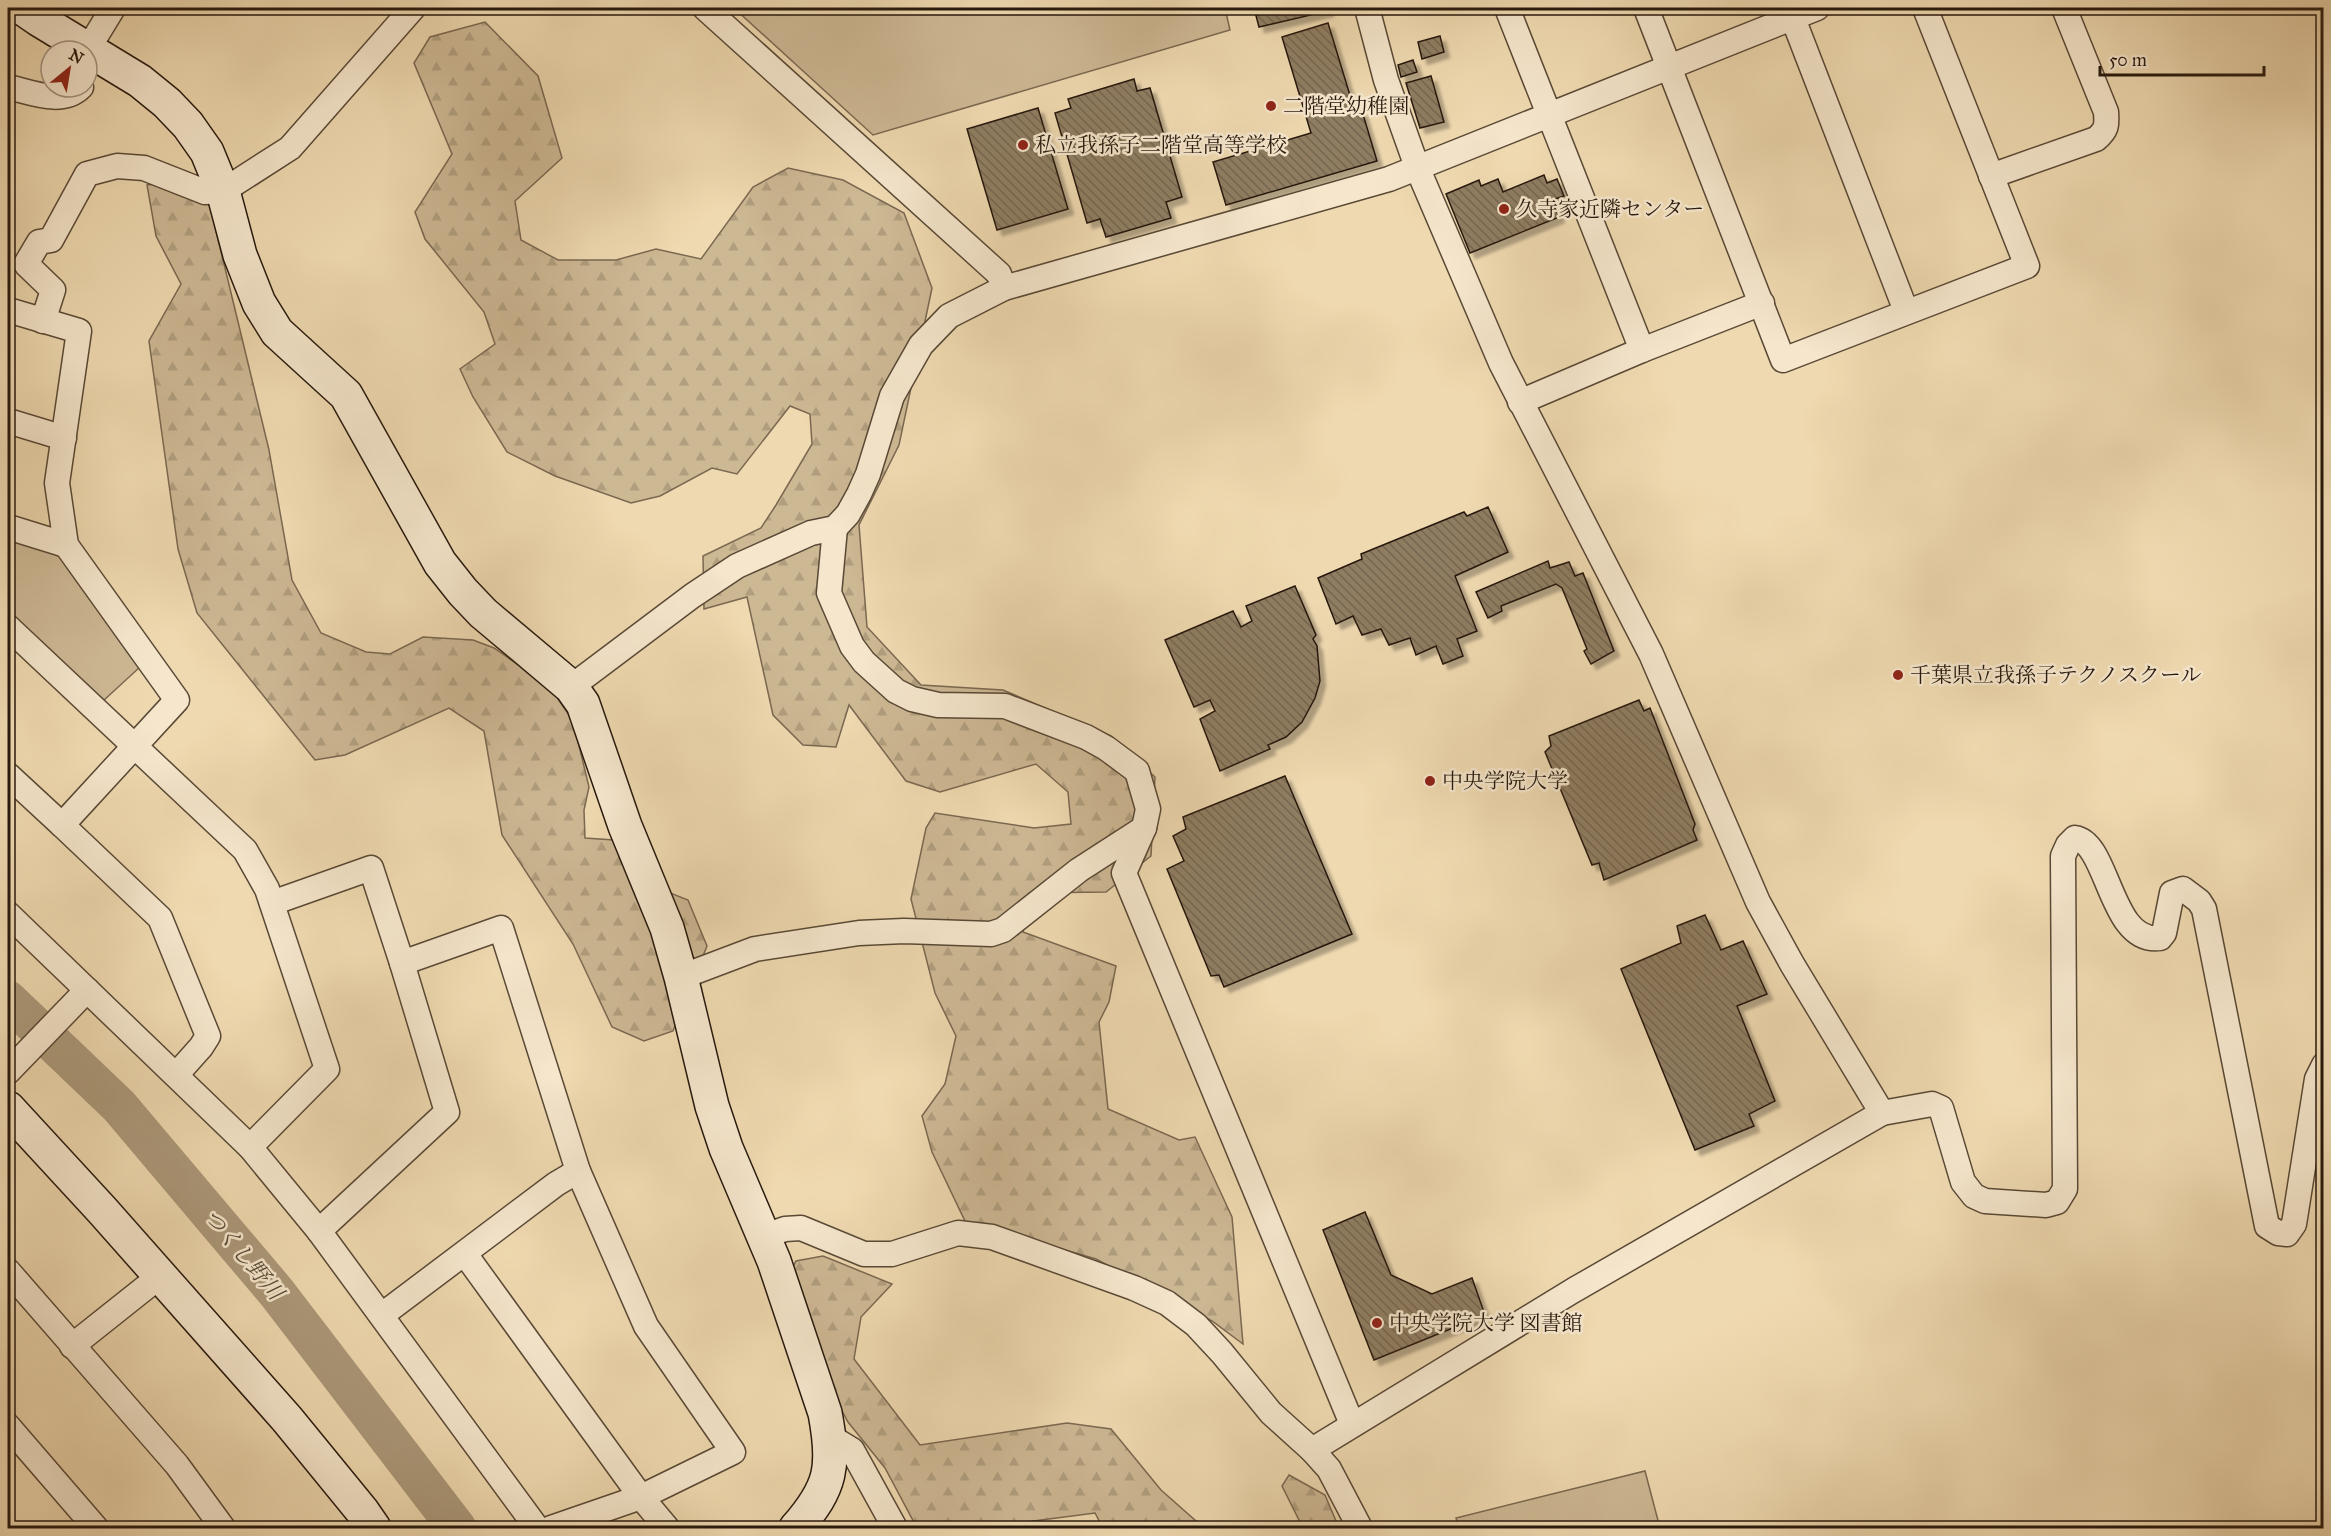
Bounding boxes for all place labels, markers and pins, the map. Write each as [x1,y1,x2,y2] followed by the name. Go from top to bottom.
[1283,93,1409,119] place label: 二階堂幼稚園
[1264,99,1278,113] marker: 二階堂幼稚園
[1035,132,1287,158] place label: 私立我孫子二階堂高等学校
[1016,138,1030,152] marker: 私立我孫子二階堂高等学校
[1516,196,1704,222] place label: 久寺家近隣センター
[1497,202,1511,216] marker: 久寺家近隣センター
[1910,662,2201,688] place label: 千葉県立我孫子テクノスクール
[1891,668,1905,682] marker: 千葉県立我孫子テクノスクール
[1442,768,1568,794] place label: 中央学院大学
[1423,774,1437,788] marker: 中央学院大学
[1389,1310,1583,1336] place label: 中央学院大学 図書館
[1370,1316,1384,1330] marker: 中央学院大学 図書館

